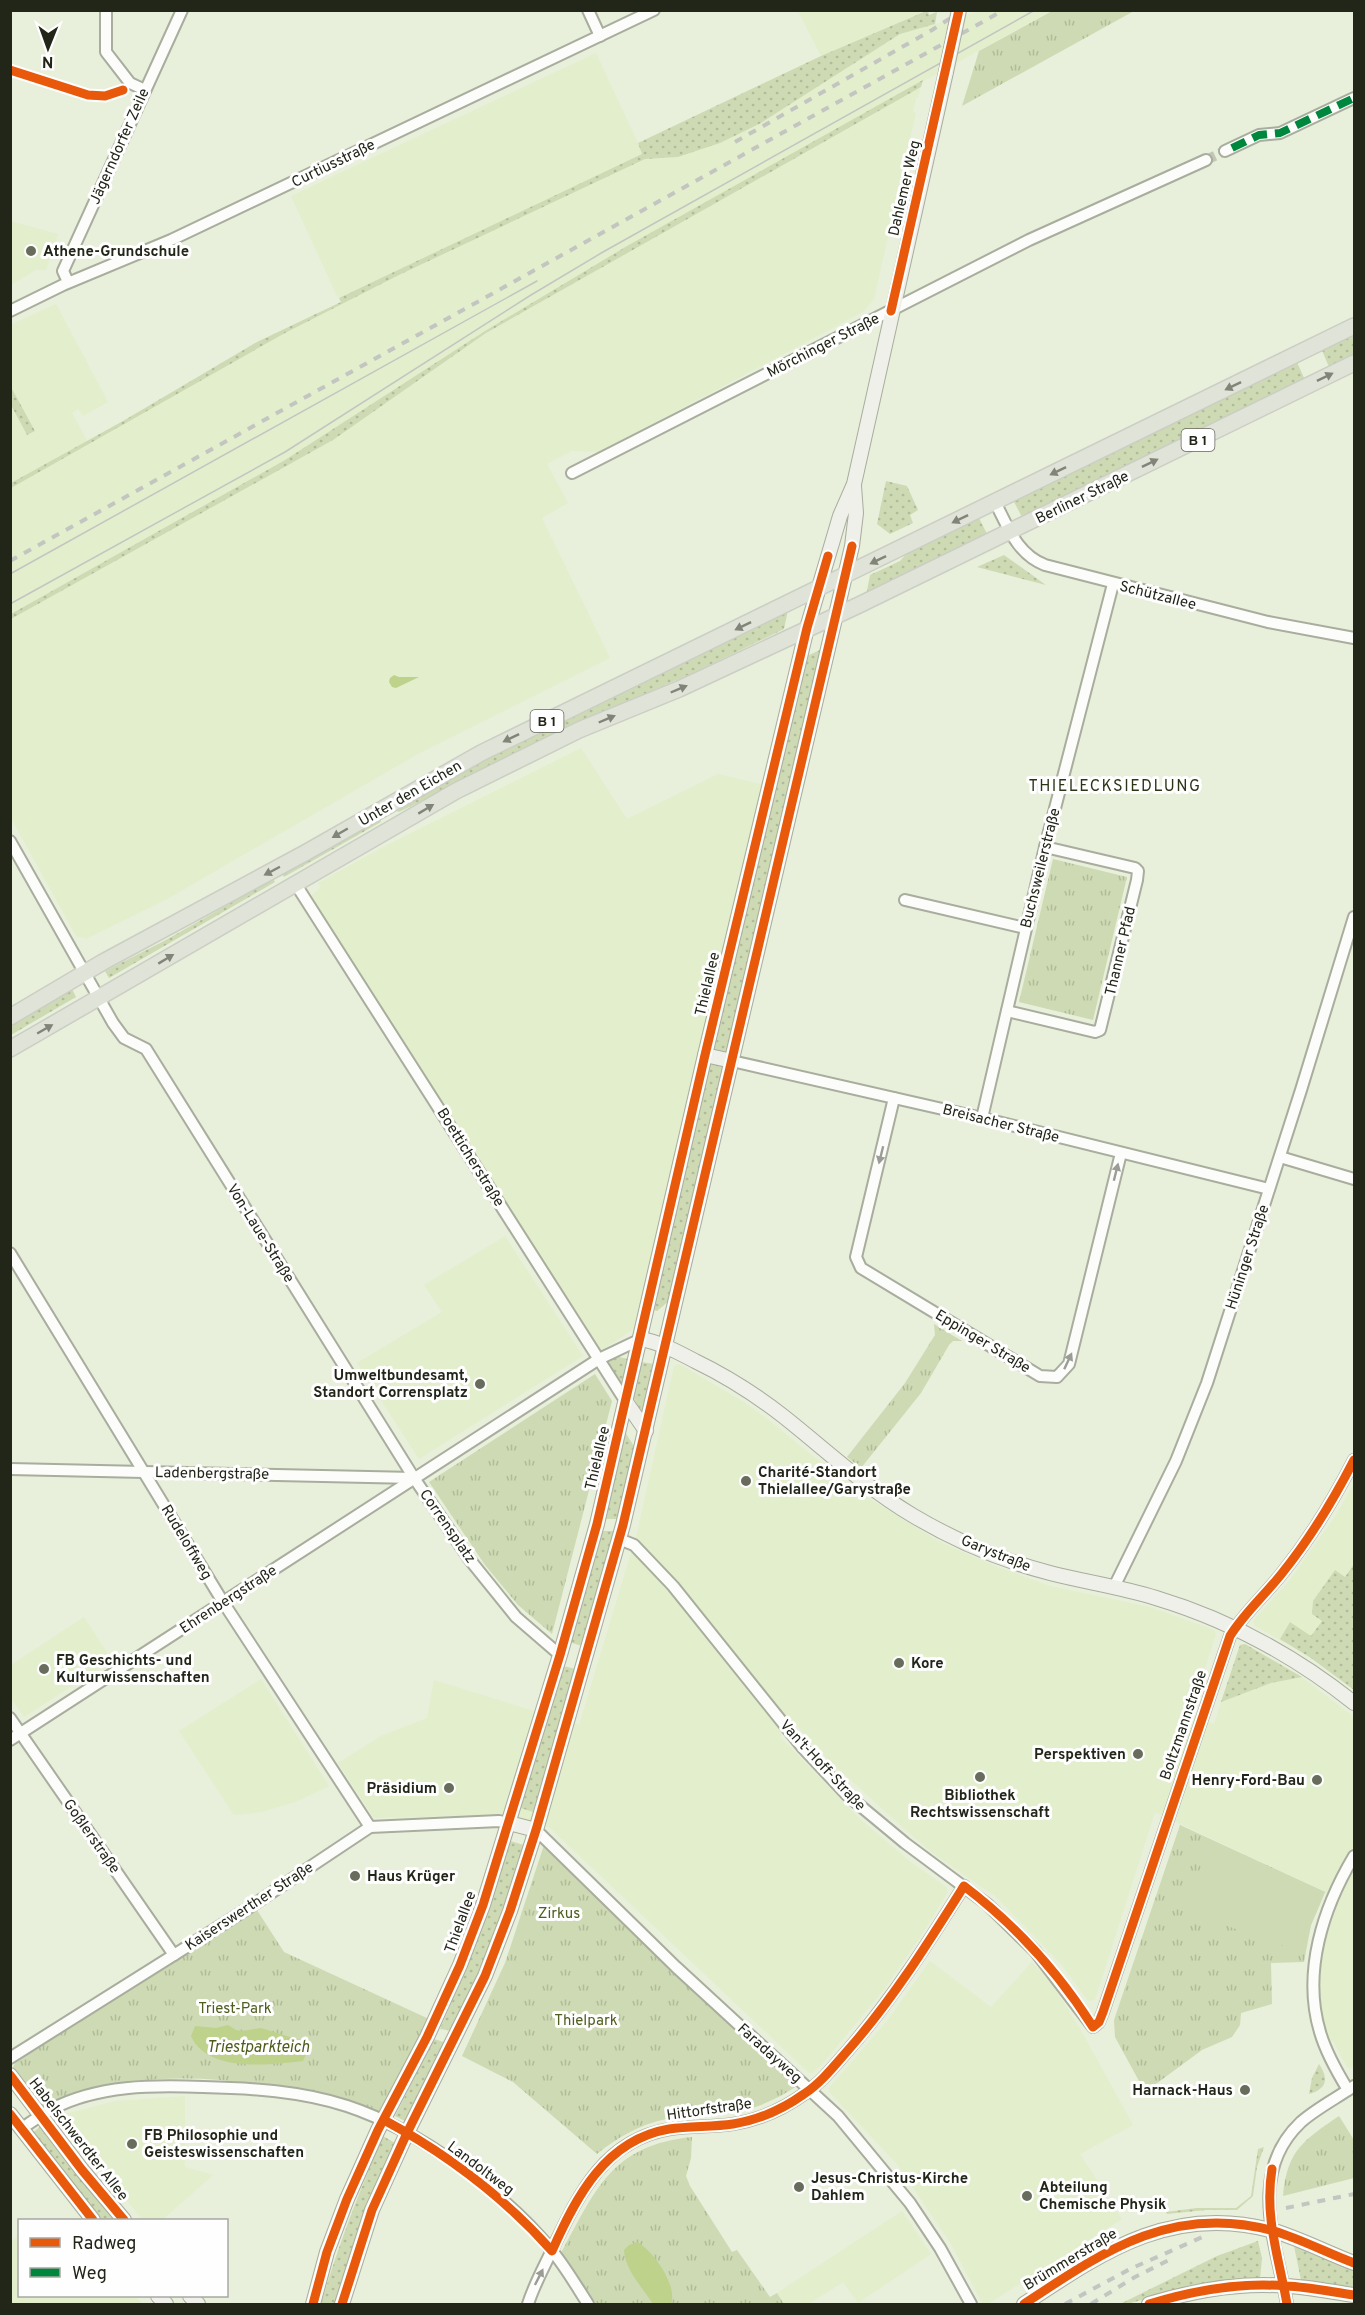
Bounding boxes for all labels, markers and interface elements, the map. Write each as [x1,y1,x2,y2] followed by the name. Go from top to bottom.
[18,18,78,78] north arrow
[42,51,54,71] text: N
[86,86,155,208] street label: Jägerndorfer Zeile
[289,136,379,193] street label: Curtiusstraße
[885,139,926,238] street label: Dahlemer Weg
[43,243,189,262] place label: Athene-Grundschule
[24,244,38,258] marker: Athene-Grundschule
[764,310,883,383] street label: Mörchinger Straße
[1317,373,1334,382] one-way arrow
[1225,381,1242,390] one-way arrow
[1182,429,1214,451] road number: B 1
[1142,458,1159,468] one-way arrow
[1050,467,1067,476] one-way arrow
[1033,468,1132,529] street label: Berliner Straße
[952,515,969,524] one-way arrow
[869,555,886,564] one-way arrow
[1117,578,1198,615] street label: Schützallee
[734,621,751,630] one-way arrow
[670,683,688,693] one-way arrow
[530,710,564,732] road number: B 1
[598,714,616,724] one-way arrow
[502,734,519,743] one-way arrow
[356,757,466,832] street label: Unter den Eichen
[1028,777,1202,797] district label: THIELECKSIEDLUNG
[418,803,434,814] one-way arrow
[1017,806,1066,930] street label: Buchsweilerstraße
[331,828,348,838] one-way arrow
[263,866,280,876] one-way arrow
[1102,905,1141,998] street label: Thanner Pfad
[692,950,725,1018] street label: Thielallee
[158,954,175,964] one-way arrow
[37,1023,53,1034] one-way arrow
[940,1101,1061,1148] street label: Breisacher Straße
[432,1105,508,1211] street label: Boetticherstraße
[875,1146,885,1164] one-way arrow
[1111,1163,1121,1181] one-way arrow
[222,1181,298,1287] street label: Von-Laue-Straße
[1222,1202,1274,1312] street label: Hüninger Straße
[931,1306,1033,1378] street label: Eppinger Straße
[1063,1352,1072,1369] one-way arrow
[313,1367,468,1403] place label: Umweltbundesamt, Standort Corrensplatz
[473,1377,487,1391] marker: Umweltbundesamt, Standort Corrensplatz
[582,1424,615,1492] street label: Thielallee
[155,1464,269,1485] street label: Ladenbergstraße
[758,1464,911,1500] place label: Charité-Standort Thielallee/Garystraße
[739,1474,753,1488] marker: Charité-Standort Thielallee/Garystraße
[414,1486,479,1568] street label: Corrensplatz
[156,1502,216,1584] street label: Rudeloffweg
[958,1532,1033,1577] street label: Garystraße
[177,1562,281,1639] street label: Ehrenbergstraße
[56,1652,210,1688] place label: FB Geschichts- und Kulturwissenschaften
[911,1655,944,1674] place label: Kore
[892,1656,906,1670] marker: Kore
[37,1662,51,1676] marker: FB Geschichts- und Kulturwissenschaften
[1157,1668,1212,1783] street label: Boltzmannstraße
[775,1716,869,1816] street label: Van't-Hoff-Straße
[1034,1746,1126,1765] place label: Perspektiven
[1131,1747,1145,1761] marker: Perspektiven
[973,1770,987,1784] marker: Bibliothek Rechtswissenschaft
[1192,1772,1305,1791] place label: Henry-Ford-Bau
[1310,1773,1324,1787] marker: Henry-Ford-Bau
[366,1780,437,1799] place label: Präsidium
[442,1781,456,1795] marker: Präsidium
[910,1787,1050,1823] place label: Bibliothek Rechtswissenschaft
[58,1796,123,1878] street label: Goßlerstraße
[182,1859,318,1956] street label: Kaiserswerther Straße
[367,1868,456,1887] place label: Haus Krüger
[348,1869,362,1883] marker: Haus Krüger
[441,1889,481,1956] street label: Thielallee
[538,1905,580,1924] park label: Zirkus
[198,2000,272,2019] park label: Triest-Park
[554,2012,618,2031] park label: Thielpark
[733,2020,805,2088] street label: Faradayweg
[206,2038,310,2058] water label: Triestparkteich
[24,2075,132,2205] street label: Habelschwerdter Allee
[1132,2082,1233,2101] place label: Harnack-Haus
[1238,2083,1252,2097] marker: Harnack-Haus
[665,2095,753,2126] street label: Hittorfstraße
[144,2127,304,2163] place label: FB Philosophie und Geisteswissenschaften
[125,2137,139,2151] marker: FB Philosophie und Geisteswissenschaften
[443,2138,517,2200] street label: Landoltweg
[811,2170,968,2206] place label: Jesus-Christus-Kirche Dahlem
[1039,2179,1166,2215] place label: Abteilung Chemische Physik
[792,2180,806,2194] marker: Jesus-Christus-Kirche Dahlem
[1020,2189,1034,2203] marker: Abteilung Chemische Physik
[18,2219,228,2297] legend
[1021,2225,1121,2296] street label: Brümmerstraße
[72,2233,136,2256] text: Radweg
[72,2263,107,2286] text: Weg
[533,2268,543,2286] one-way arrow

